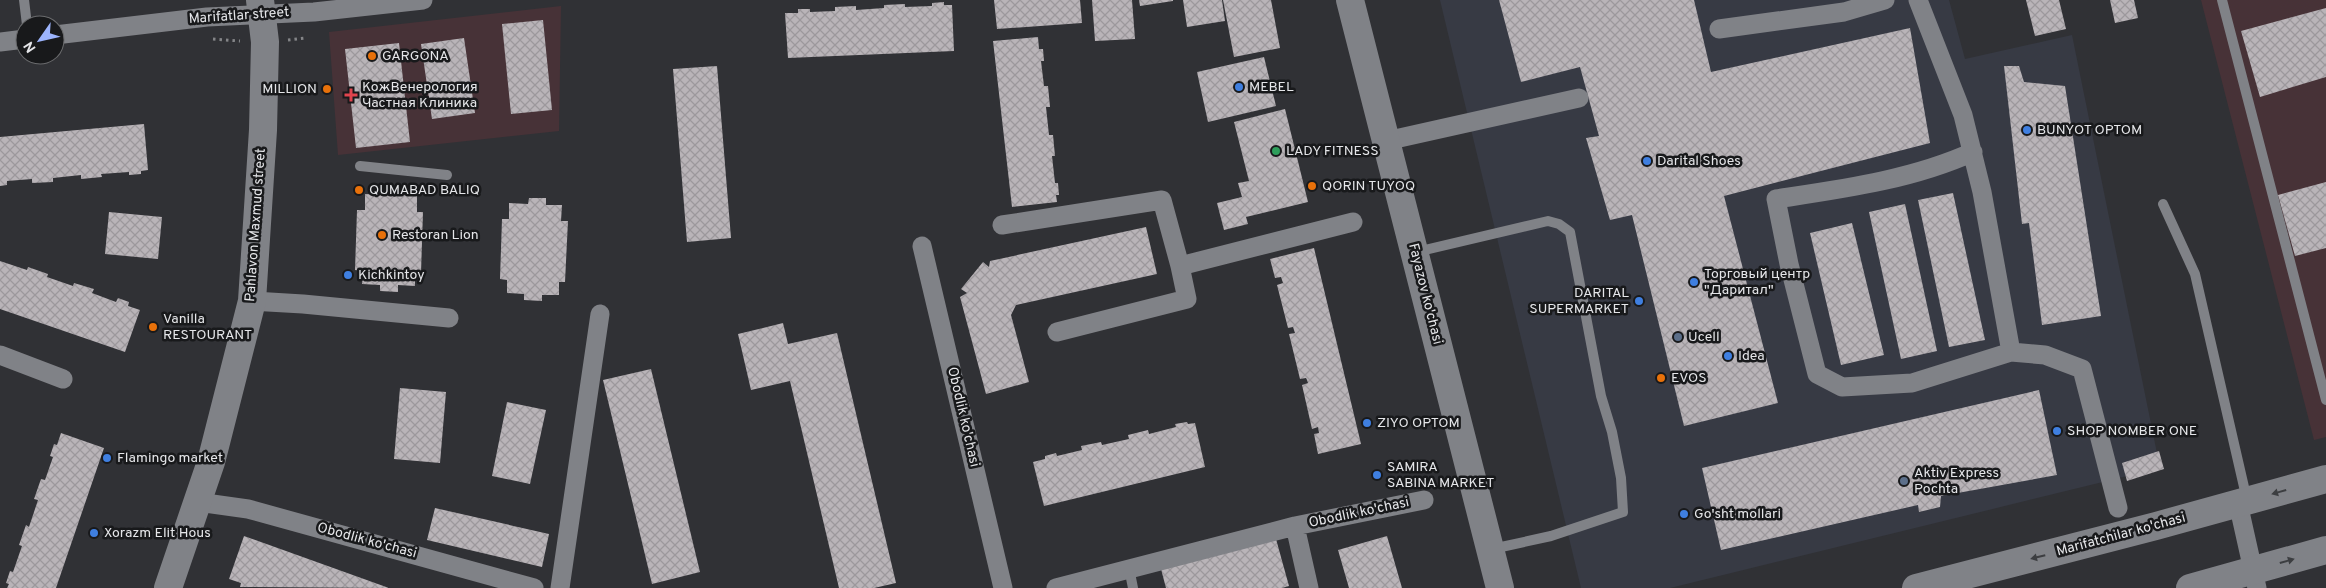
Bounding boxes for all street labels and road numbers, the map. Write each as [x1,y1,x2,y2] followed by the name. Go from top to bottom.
[188,4,290,28] street label: Marifatlar street
[242,148,270,302] street label: Pahlavon Maxmud street
[1404,242,1446,346] street label: Fayazov ko'chasi
[943,365,983,469] street label: Obodlik ko'chasi
[1307,494,1411,532] street label: Obodlik ko'chasi
[2055,510,2187,560] street label: Marifatchilar ko'chasi
[315,520,419,562] street label: Obodlik ko'chasi

